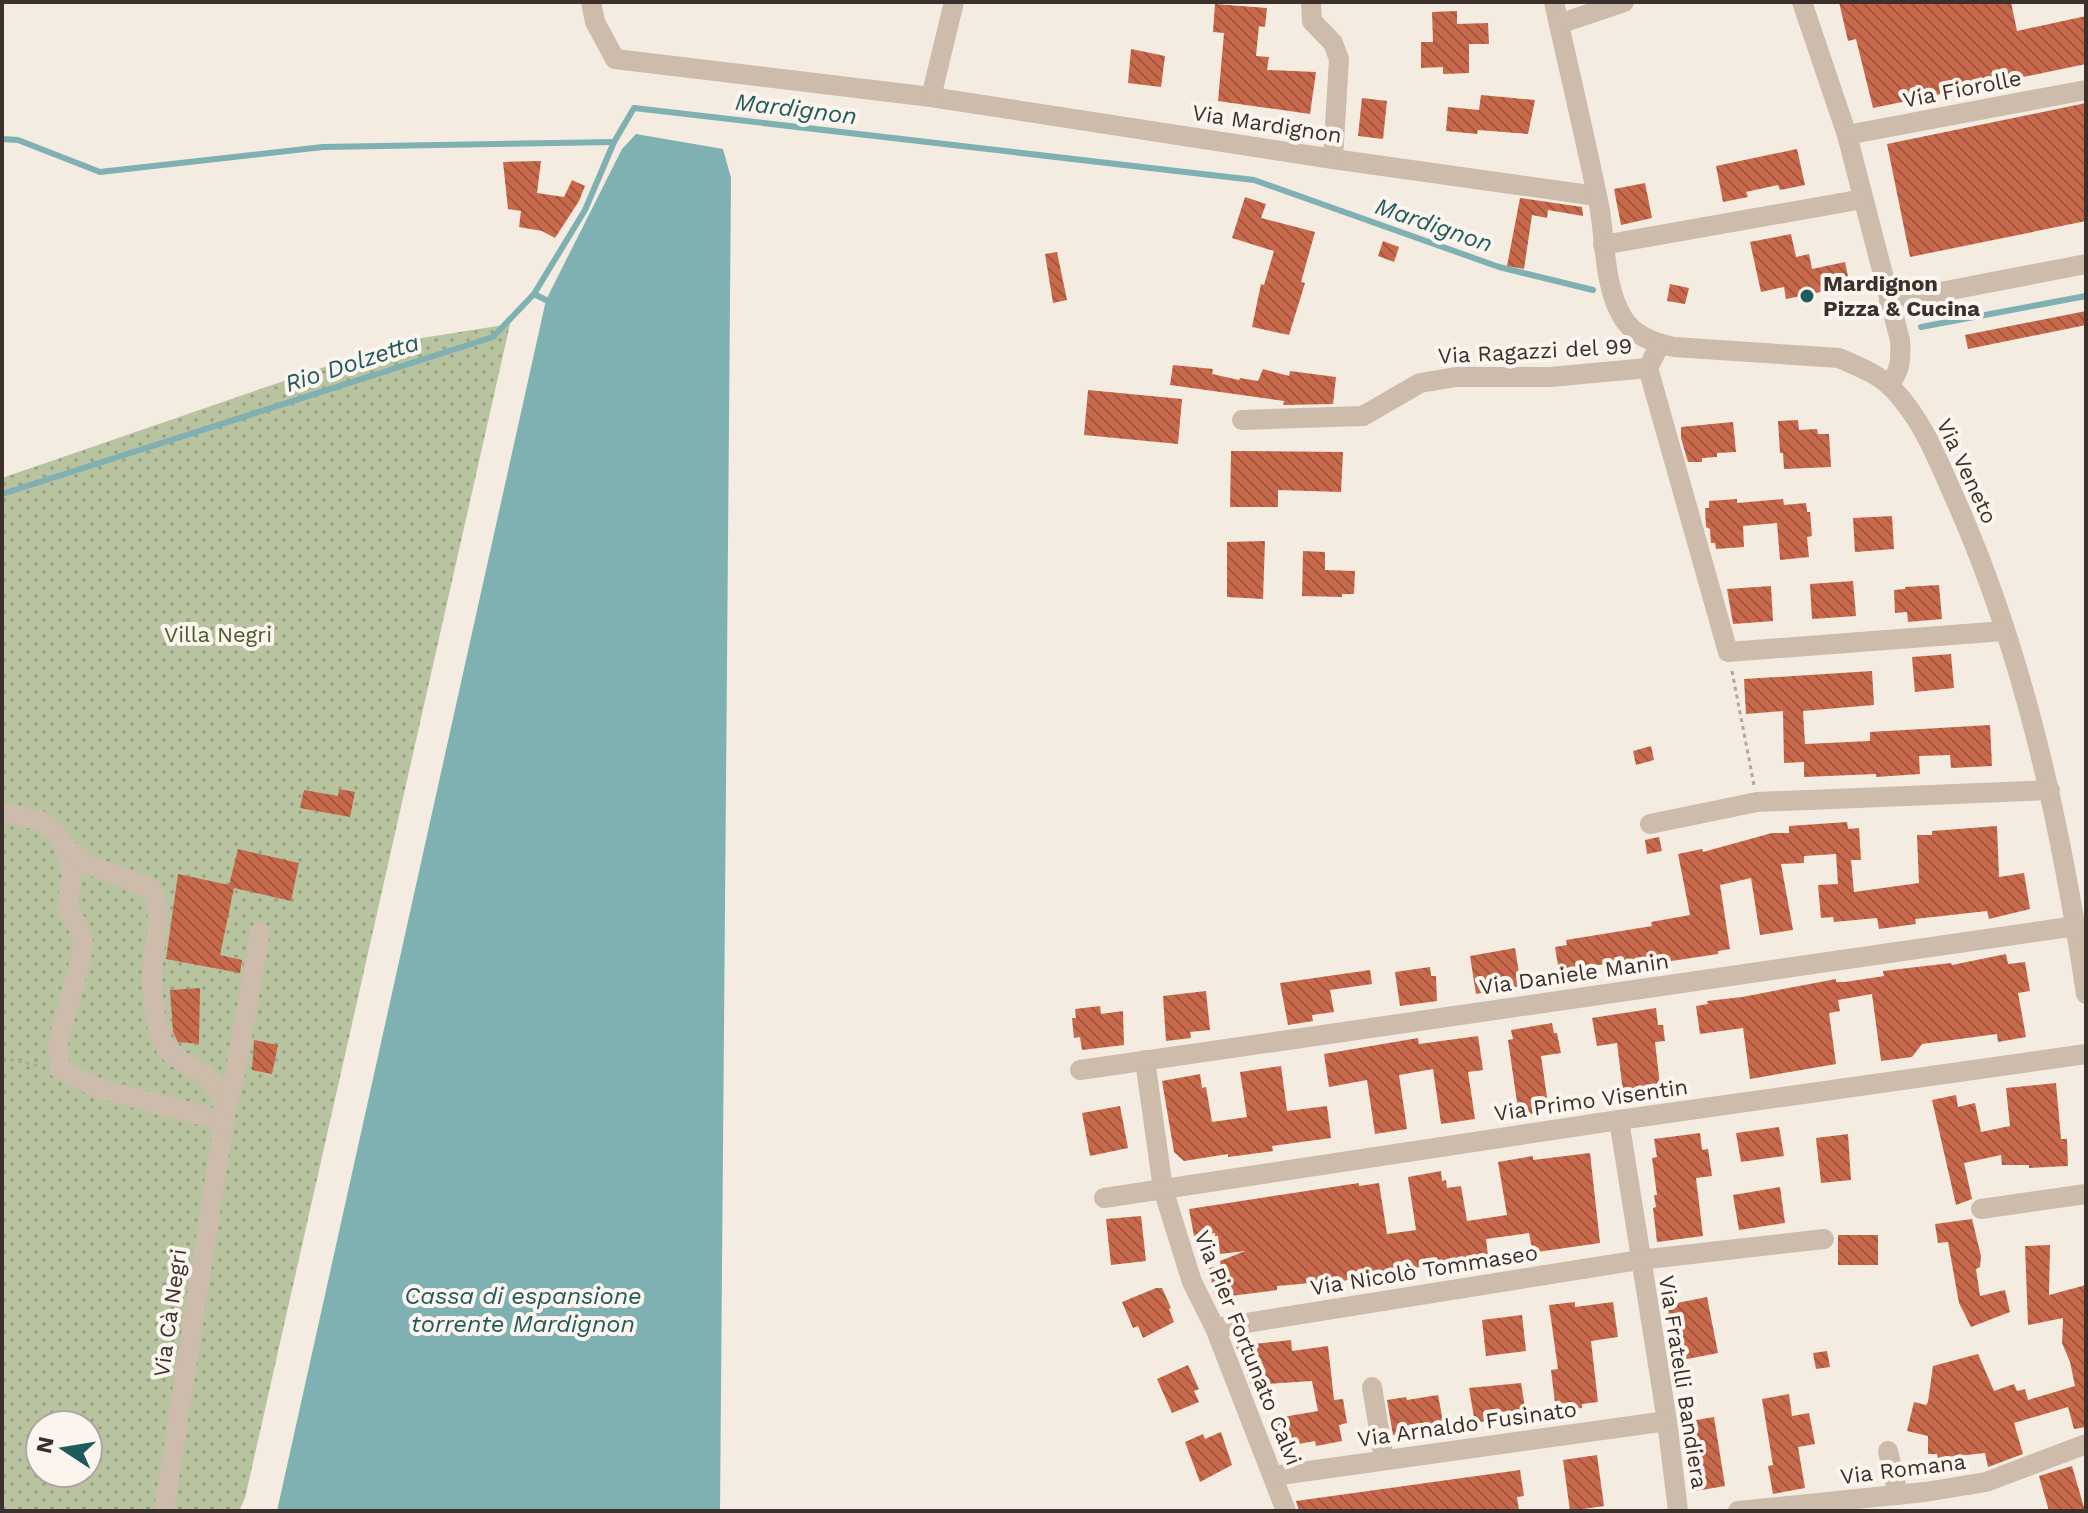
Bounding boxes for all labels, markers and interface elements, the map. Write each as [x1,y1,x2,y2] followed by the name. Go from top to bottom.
[1901,65,2023,113] street label: Via Fiorolle
[734,88,858,130] water label: Mardignon
[1190,100,1344,148] street label: Via Mardignon
[1372,192,1496,258] water label: Mardignon
[1823,271,1980,321] place label: Mardignon Pizza & Cucina
[1798,287,1816,305] marker: Mardignon Pizza & Cucina
[281,328,423,398] water label: Rio Dolzetta
[1437,333,1633,369] street label: Via Ragazzi del 99
[1932,414,2002,528] street label: Via Veneto
[164,622,272,647] park label: Villa Negri
[1478,948,1670,1000] street label: Via Daniele Manin
[1493,1074,1689,1126] street label: Via Primo Visentin
[1189,1227,1307,1469] street label: Via Pier Fortunato Calvi
[1309,1240,1539,1300] street label: Via Nicolò Tommaseo
[149,1247,191,1379] street label: Via Cà Negri
[1654,1274,1712,1490] street label: Via Fratelli Bandiera
[404,1282,642,1338] water label: Cassa di espansione torrente Mardignon
[1356,1396,1578,1452] street label: Via Arnaldo Fusinato
[24,1409,104,1489] north arrow
[31,1434,59,1456] text: N
[1839,1449,1967,1489] street label: Via Romana

